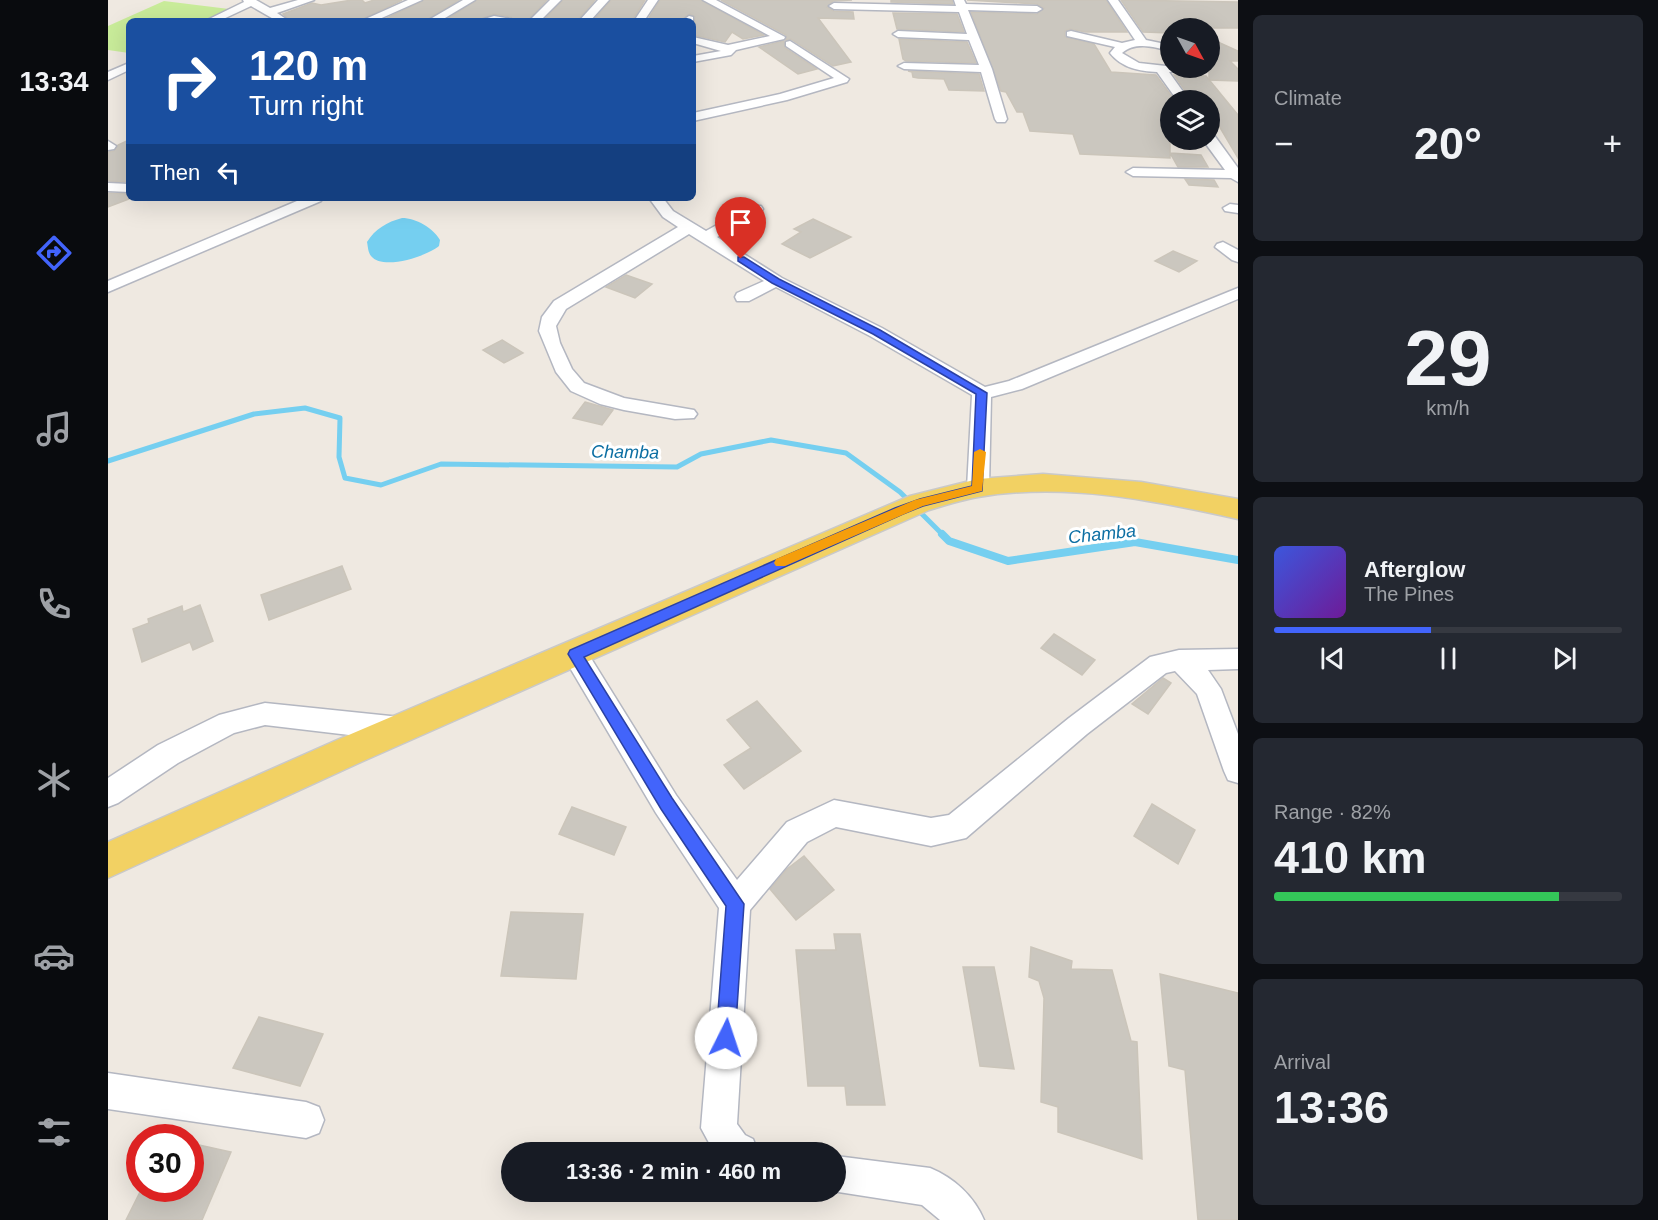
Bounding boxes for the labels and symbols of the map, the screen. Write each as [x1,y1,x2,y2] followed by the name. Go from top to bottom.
[1160,18,1220,78] north arrow
[715,197,766,259] pin
[591,441,659,463] water label: Chamba
[1067,520,1137,548] water label: Chamba
[694,1006,758,1070] position arrow
[126,1124,204,1202] speed limit sign: 30

